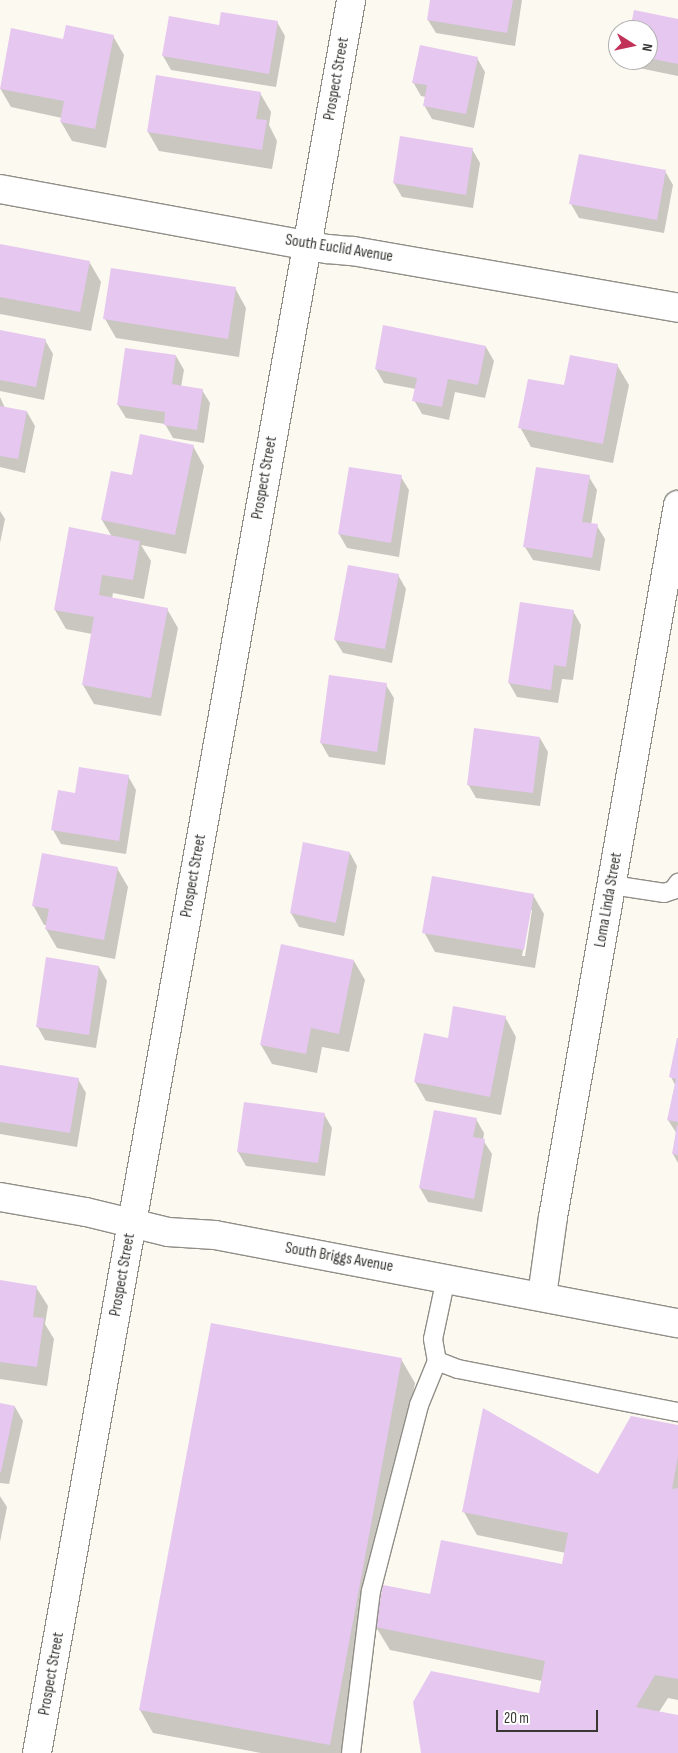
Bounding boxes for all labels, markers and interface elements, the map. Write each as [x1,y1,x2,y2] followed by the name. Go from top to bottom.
[608,20,658,70] north arrow
[320,36,354,122] street label: Prospect Street
[638,42,656,53] text: N
[284,231,394,267] street label: South Euclid Avenue
[248,435,282,521] street label: Prospect Street
[177,833,211,919] street label: Prospect Street
[591,851,627,949] street label: Loma Linda Street
[106,1232,140,1318] street label: Prospect Street
[284,1239,394,1277] street label: South Briggs Avenue
[35,1631,69,1717] street label: Prospect Street
[498,1700,600,1732] scale bar
[504,1709,529,1728] text: 20 m

